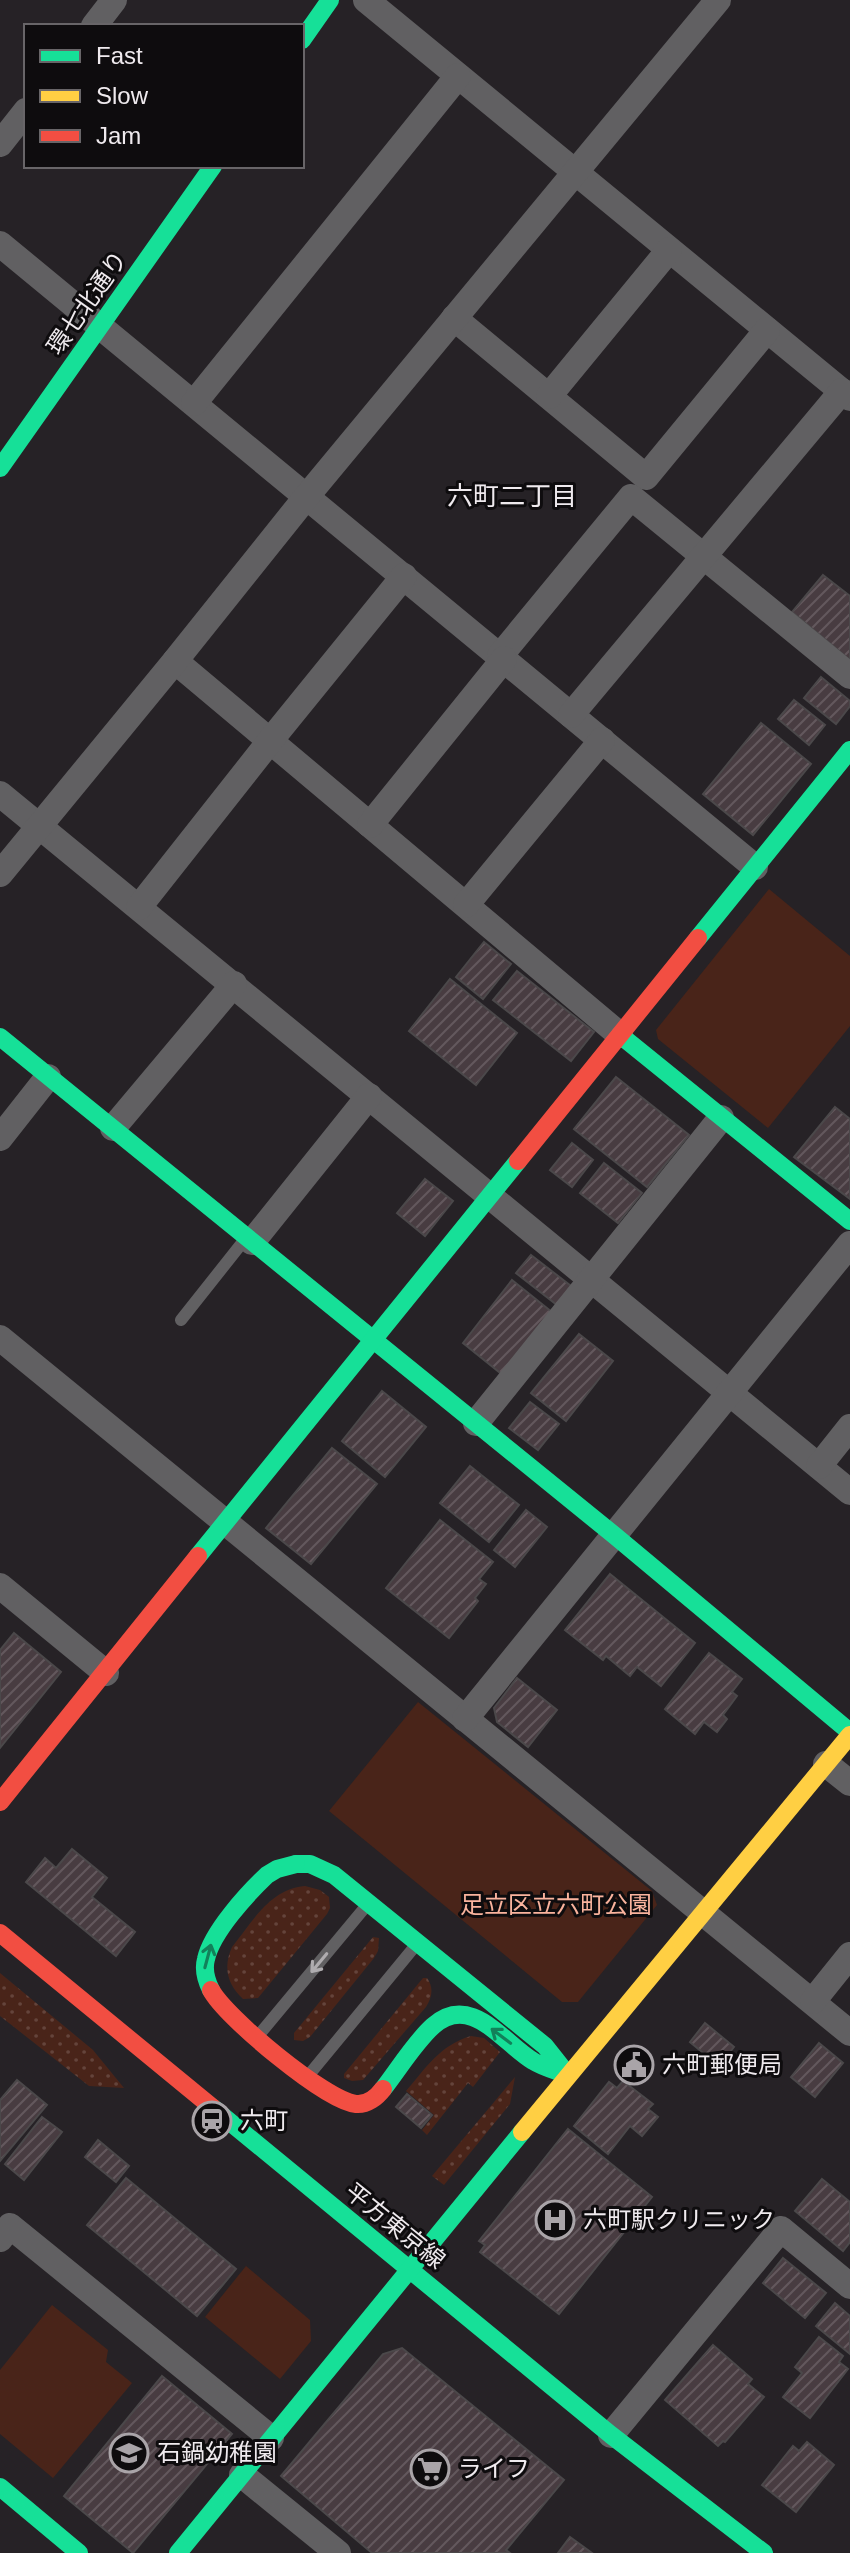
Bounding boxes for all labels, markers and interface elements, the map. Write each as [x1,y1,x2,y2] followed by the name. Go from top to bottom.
[24,24,304,168] legend
[96,42,143,69] text: Fast
[96,82,149,109] text: Slow
[96,122,141,149] text: Jam
[41,246,132,360] street label: 環七北通り
[447,481,577,511] district label: 六町二丁目
[460,1891,652,1918] park label: 足立区立六町公園
[202,1943,217,1969] one-way arrow
[310,1952,328,1972] one-way arrow
[491,2028,512,2045] one-way arrow
[613,2044,655,2086] public building icon: 六町郵便局
[662,2051,782,2078] place label: 六町郵便局
[191,2100,233,2142] station icon: 六町
[240,2107,288,2134] place label: 六町
[340,2177,450,2274] street label: 平方東京線
[534,2199,576,2241] hospital icon: 六町駅クリニック
[583,2206,775,2233] place label: 六町駅クリニック
[108,2432,150,2474] school or university icon: 石鍋幼稚園
[157,2439,277,2466] place label: 石鍋幼稚園
[409,2448,451,2490] supermarket icon: ライフ
[458,2455,530,2482] place label: ライフ

